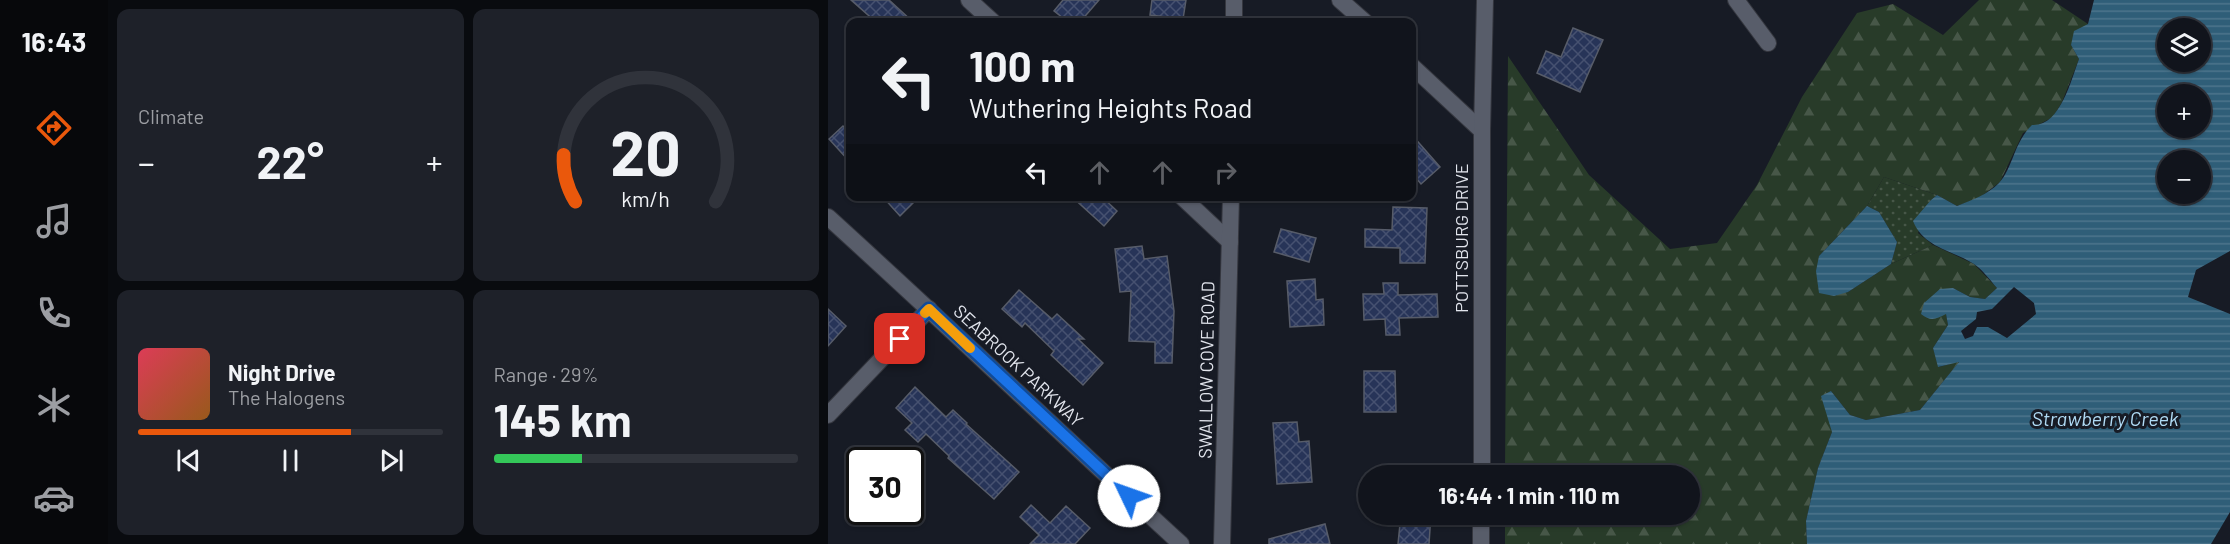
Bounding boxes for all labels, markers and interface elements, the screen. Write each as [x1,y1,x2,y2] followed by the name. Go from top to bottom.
[2157,18,2211,204] map controls
[2157,18,2211,72] button: layers
[22,25,86,57] text: 16:43
[969,40,1075,90] text: 100 m
[870,42,948,120] icon: left
[2157,84,2211,138] button: +
[969,91,1253,123] text: Wuthering Heights Road
[138,104,204,128] text: Climate
[33,107,75,149] icon: directions
[610,114,681,188] text: 20
[257,134,324,188] text: 22°
[138,142,155,182] text: −
[426,142,442,182] text: +
[2157,150,2211,204] button: −
[1020,156,1053,189] icon: left
[1083,156,1116,189] icon: ahead
[1146,156,1179,189] icon: ahead
[1209,156,1242,189] icon: right
[1450,163,1472,313] street label: POTTSBURG DRIVE
[621,186,670,211] text: km/h
[33,200,75,242] icon: music
[1193,281,1219,459] street label: SWALLOW COVE ROAD
[33,292,75,334] icon: phone
[949,300,1088,431] street label: SEABROOK PARKWAY
[874,313,925,364] pin
[883,322,916,355] icon: arrive
[228,359,336,385] text: Night Drive
[494,362,598,386] text: Range · 29%
[33,384,75,426] icon: climate
[228,385,345,409] text: The Halogens
[494,392,631,446] text: 145 km
[2031,406,2179,430] water label: Strawberry Creek
[172,444,205,477] icon: previous
[274,444,307,477] icon: pause
[375,444,408,477] icon: next
[846,447,924,525] speed limit sign: 30
[1097,464,1161,528] position arrow
[33,477,75,519] icon: car
[1438,482,1620,508] text: 16:44 · 1 min · 110 m

